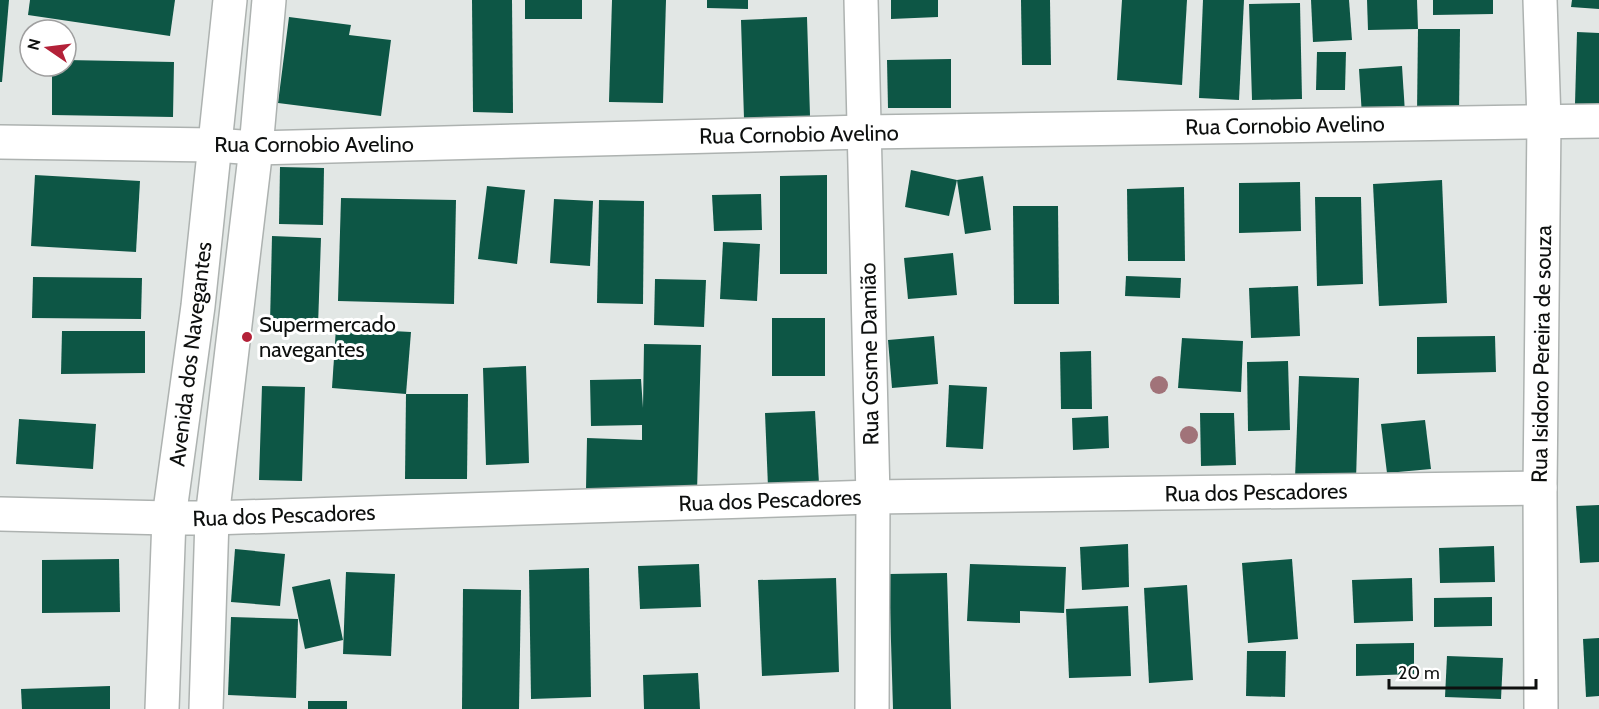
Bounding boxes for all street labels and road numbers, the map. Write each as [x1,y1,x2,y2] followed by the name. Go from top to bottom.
[1185,110,1385,141] street label: Rua Cornobio Avelino
[699,119,899,150] street label: Rua Cornobio Avelino
[214,131,414,158] street label: Rua Cornobio Avelino
[1526,224,1557,483] street label: Rua Isidoro Pereira de souza
[163,240,218,468] street label: Avenida dos Navegantes
[854,262,885,446] street label: Rua Cosme Damião
[1164,477,1348,508] street label: Rua dos Pescadores
[678,484,862,517] street label: Rua dos Pescadores
[192,499,376,532] street label: Rua dos Pescadores

